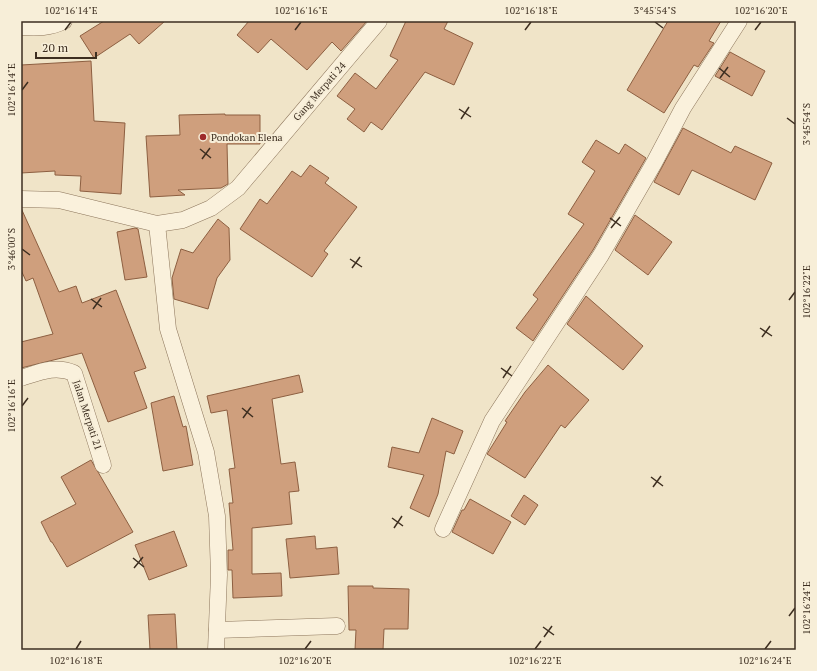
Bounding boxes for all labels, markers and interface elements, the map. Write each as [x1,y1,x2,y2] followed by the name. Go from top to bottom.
[44,4,98,17] text: 102°16'14"E
[274,4,328,17] text: 102°16'16"E
[504,4,558,17] text: 102°16'18"E
[634,4,676,17] text: 3°45'54"S
[734,4,788,17] text: 102°16'20"E
[36,34,96,60] scale bar
[42,40,69,55] text: 20 m
[290,59,349,123] street label: Gang Merpati 24
[5,63,18,117] text: 102°16'14"E
[800,103,813,145] text: 3°45'54"S
[211,131,283,144] place label: Pondokan Elena
[198,132,208,142] marker: Pondokan Elena
[5,228,18,270] text: 3°46'00"S
[800,265,813,319] text: 102°16'22"E
[70,378,105,452] street label: Jalan Merpati 21
[5,379,18,433] text: 102°16'16"E
[800,581,813,635] text: 102°16'24"E
[49,654,103,667] text: 102°16'18"E
[278,654,332,667] text: 102°16'20"E
[508,654,562,667] text: 102°16'22"E
[738,654,792,667] text: 102°16'24"E

